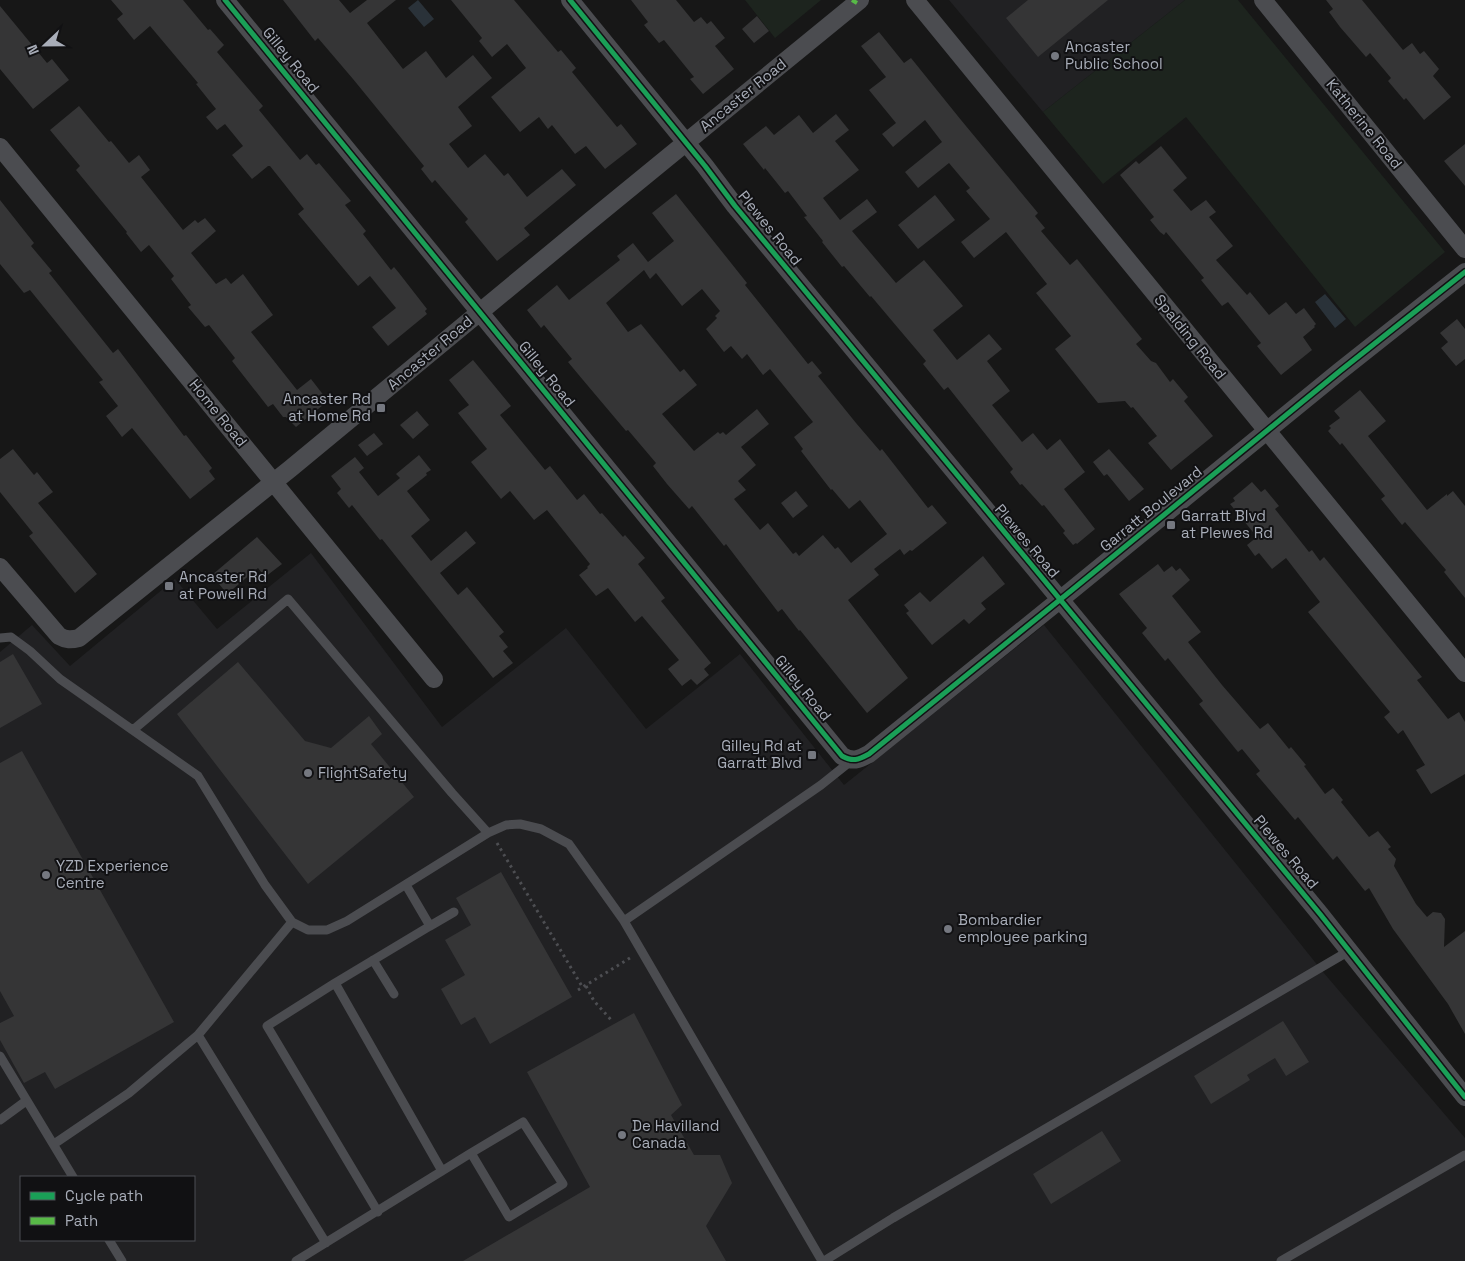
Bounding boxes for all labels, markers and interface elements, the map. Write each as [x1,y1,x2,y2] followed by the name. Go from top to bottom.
[20,20,70,70] north arrow
[259,23,324,97] street label: Gilley Road
[1065,37,1163,73] place label: Ancaster Public School
[23,42,43,58] text: N
[1049,50,1061,62] marker: Ancaster Public School
[696,54,790,135] street label: Ancaster Road
[1322,75,1406,173] street label: Katherine Road
[734,186,806,269] street label: Plewes Road
[1150,290,1230,383] street label: Spalding Road
[383,311,476,394] street label: Ancaster Road
[515,337,580,411] street label: Gilley Road
[185,375,251,450] street label: Home Road
[283,389,371,425] place label: Ancaster Rd at Home Rd
[375,402,387,414] marker: Ancaster Rd at Home Rd
[1096,462,1206,556] street label: Garratt Boulevard
[991,500,1064,582] street label: Plewes Road
[1181,506,1273,542] place label: Garratt Blvd at Plewes Rd
[1165,519,1177,531] marker: Garratt Blvd at Plewes Rd
[179,567,267,603] place label: Ancaster Rd at Powell Rd
[163,580,175,592] marker: Ancaster Rd at Powell Rd
[771,651,836,725] street label: Gilley Road
[717,736,802,772] place label: Gilley Rd at Garratt Blvd
[806,749,818,761] marker: Gilley Rd at Garratt Blvd
[318,763,407,782] place label: FlightSafety
[302,767,314,779] marker: FlightSafety
[1250,811,1323,893] street label: Plewes Road
[56,856,169,892] place label: YZD Experience Centre
[40,869,52,881] marker: YZD Experience Centre
[958,910,1088,946] place label: Bombardier employee parking
[942,923,954,935] marker: Bombardier employee parking
[632,1116,719,1152] place label: De Havilland Canada
[616,1129,628,1141] marker: De Havilland Canada
[20,1176,195,1241] legend
[65,1186,143,1205] text: Cycle path
[65,1211,98,1230] text: Path

